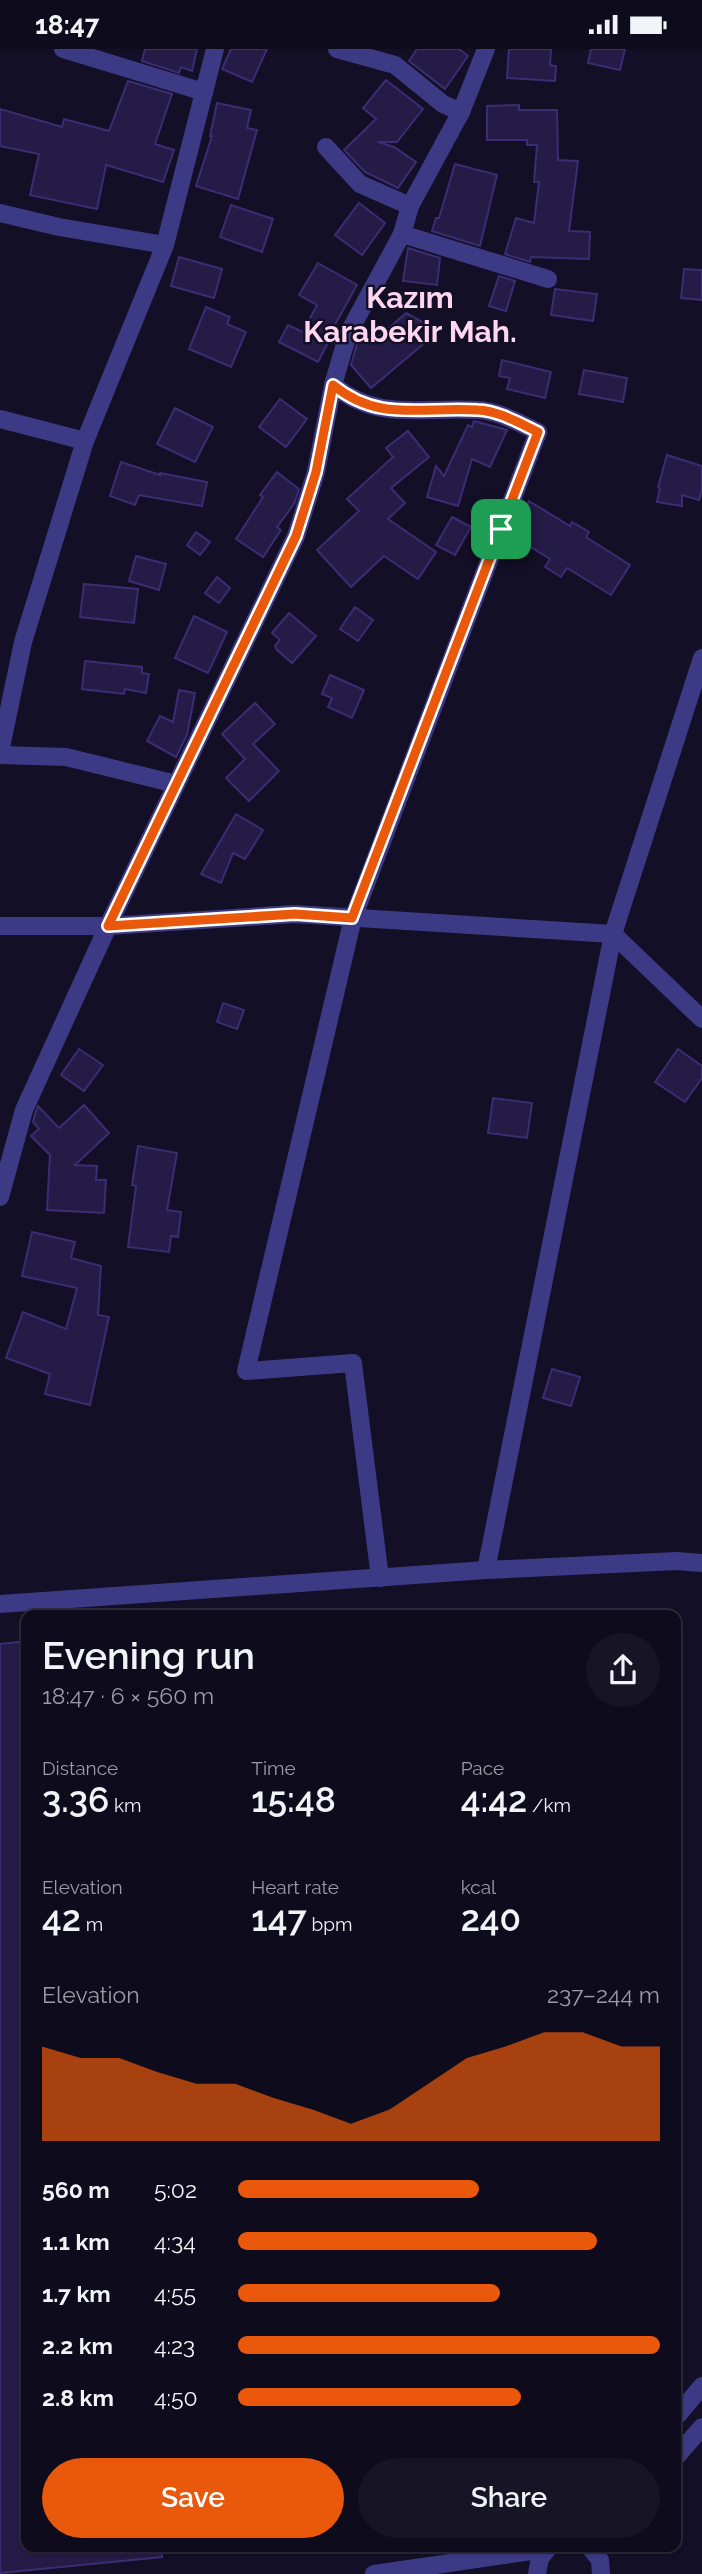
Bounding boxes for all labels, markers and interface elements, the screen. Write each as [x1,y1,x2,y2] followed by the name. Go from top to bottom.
[35,10,99,40] text: 18:47
[303,280,517,349] district label: Kazım Karabekir Mah.
[471,499,531,559] pin
[482,510,520,548] icon: arrive
[42,1633,255,1678] text: Evening run
[586,1633,660,1707] button: share
[42,1682,214,1709] text: 18:47 · 6 × 560 m
[42,1757,118,1779] text: Distance
[251,1757,296,1779] text: Time
[461,1757,504,1779] text: Pace
[42,1779,109,1820] text: 3.36
[251,1779,336,1820] text: 15:48
[461,1779,527,1820] text: 4:42
[109,1794,142,1816] text: km
[527,1794,571,1816] text: /km
[42,1876,123,1898] text: Elevation
[251,1876,339,1898] text: Heart rate
[461,1876,496,1898] text: kcal
[42,1898,81,1939] text: 42
[251,1898,307,1939] text: 147
[461,1898,521,1939] text: 240
[81,1913,103,1935] text: m
[307,1913,353,1935] text: bpm
[42,1981,140,2008] text: Elevation
[547,1981,660,2008] text: 237–244 m
[42,2176,110,2203] text: 560 m
[154,2176,197,2203] text: 5:02
[42,2228,110,2255] text: 1.1 km
[154,2228,196,2255] text: 4:34
[42,2280,111,2307] text: 1.7 km
[154,2280,196,2307] text: 4:55
[42,2332,113,2359] text: 2.2 km
[154,2332,195,2359] text: 4:23
[42,2384,114,2411] text: 2.8 km
[154,2384,198,2411] text: 4:50
[42,2458,344,2538] button: Save
[358,2458,660,2538] button: Share

